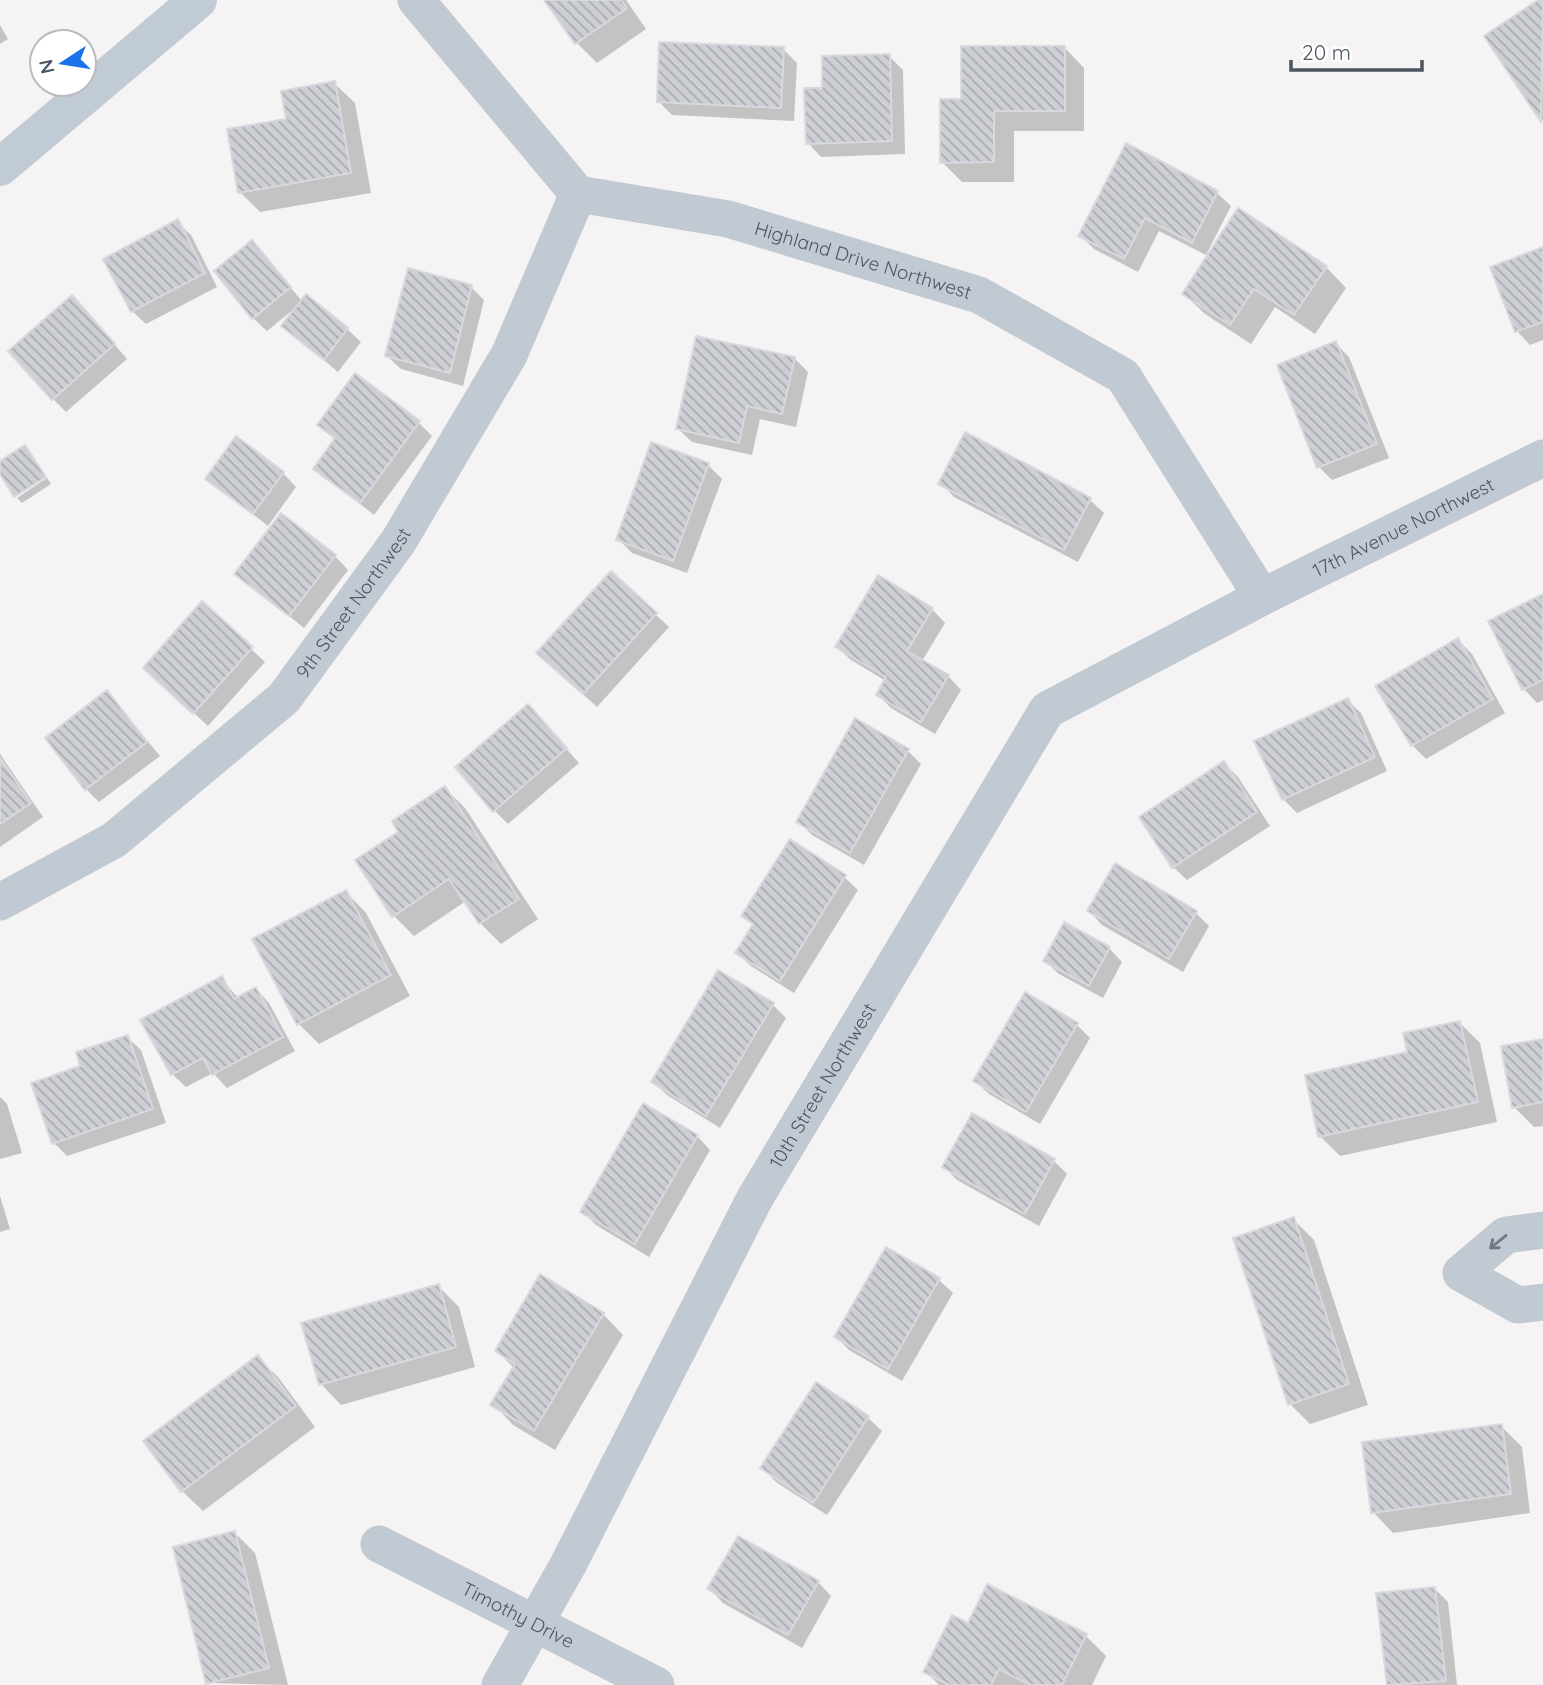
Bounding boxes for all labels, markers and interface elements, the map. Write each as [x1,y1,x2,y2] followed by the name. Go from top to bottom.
[28,28,98,98] north arrow
[1291,28,1422,72] scale bar
[1302,39,1351,65] text: 20 m
[33,57,60,76] text: N
[752,216,974,304] street label: Highland Drive Northwest
[1308,472,1498,582] street label: 17th Avenue Northwest
[291,523,416,683] street label: 9th Street Northwest
[764,998,881,1172] street label: 10th Street Northwest
[1489,1235,1507,1250] one-way arrow
[458,1576,578,1653] street label: Timothy Drive

